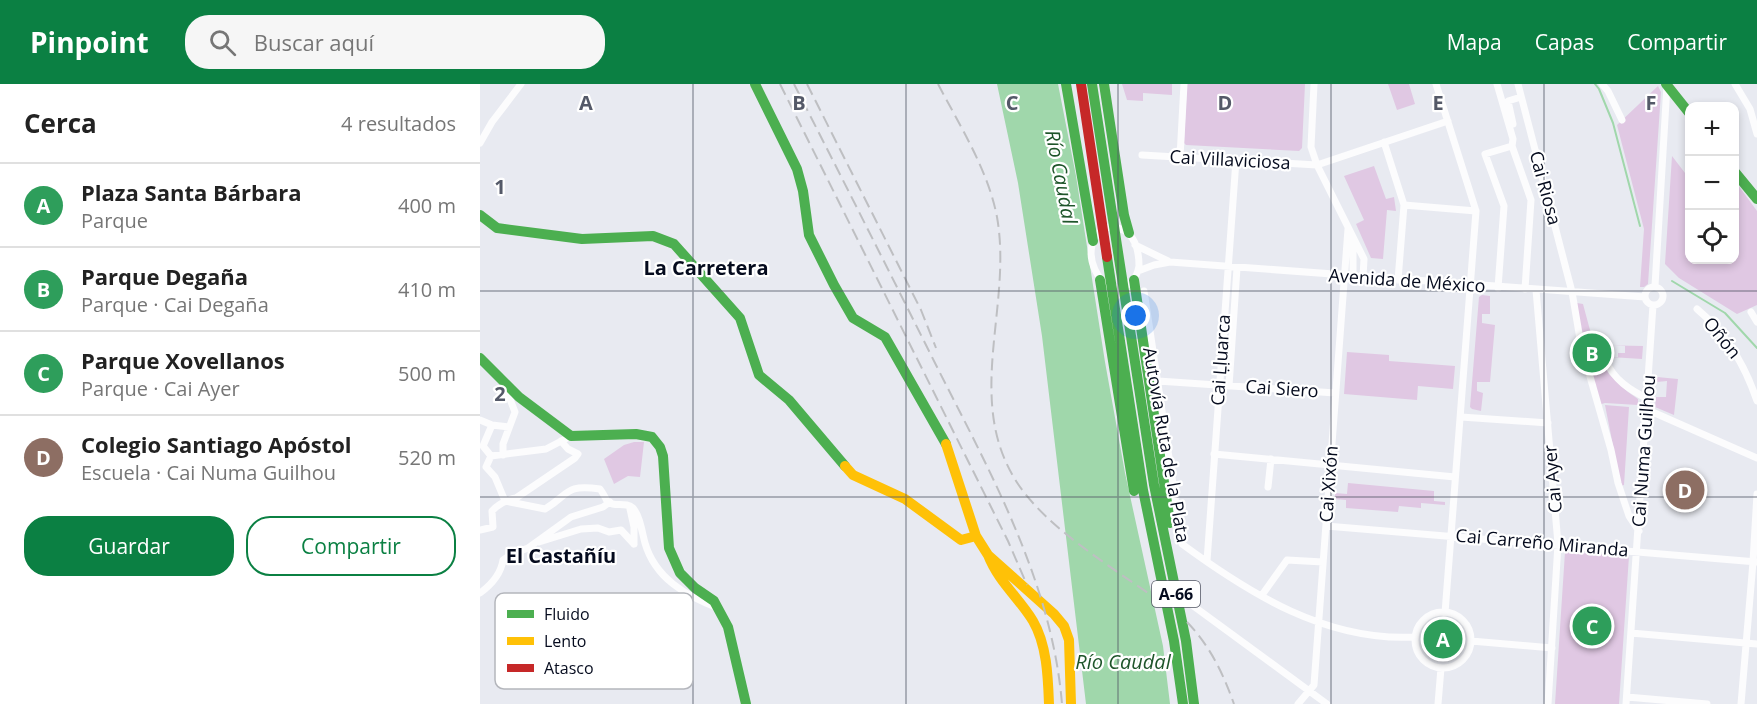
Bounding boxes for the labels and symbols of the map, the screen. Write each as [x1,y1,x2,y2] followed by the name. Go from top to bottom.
[579,89,593,116] text: A
[792,89,806,116] text: B
[1006,89,1019,116] text: C
[1218,89,1232,116] text: D
[1432,89,1444,116] text: E
[1646,89,1656,116] text: F
[1039,127,1084,227] water label: Río Caudal
[1169,144,1291,174] street label: Cai Villaviciosa
[1525,148,1567,227] street label: Cai Riosa
[494,173,506,200] text: 1
[643,254,769,281] district label: La Carretera
[1328,263,1486,297] street label: Avenida de México
[1121,301,1150,330] your location
[1699,312,1747,363] street label: Oñón
[1205,313,1235,406] street label: Cai Ḷḷuarca
[1572,330,1612,376] pin: B
[1138,345,1196,544] street label: Autovía Ruta de la Plata
[1245,373,1319,403] street label: Cai Siero
[1626,374,1660,528] street label: Cai Numa Guilhou
[494,380,506,407] text: 2
[1537,443,1567,514] street label: Cai Ayer
[1313,445,1343,523] street label: Cai Xixón
[1666,468,1704,512] pin: D
[1455,522,1630,562] street label: Cai Carreño Miranda
[506,542,616,569] district label: El Castañíu
[1152,581,1200,607] road number: A-66
[495,593,693,689] legend
[544,603,590,625] text: Fluido
[1572,604,1612,648] pin: C
[1424,616,1462,662] pin: A
[544,630,586,652] text: Lento
[1075,648,1172,675] water label: Río Caudal
[544,657,594,679] text: Atasco

